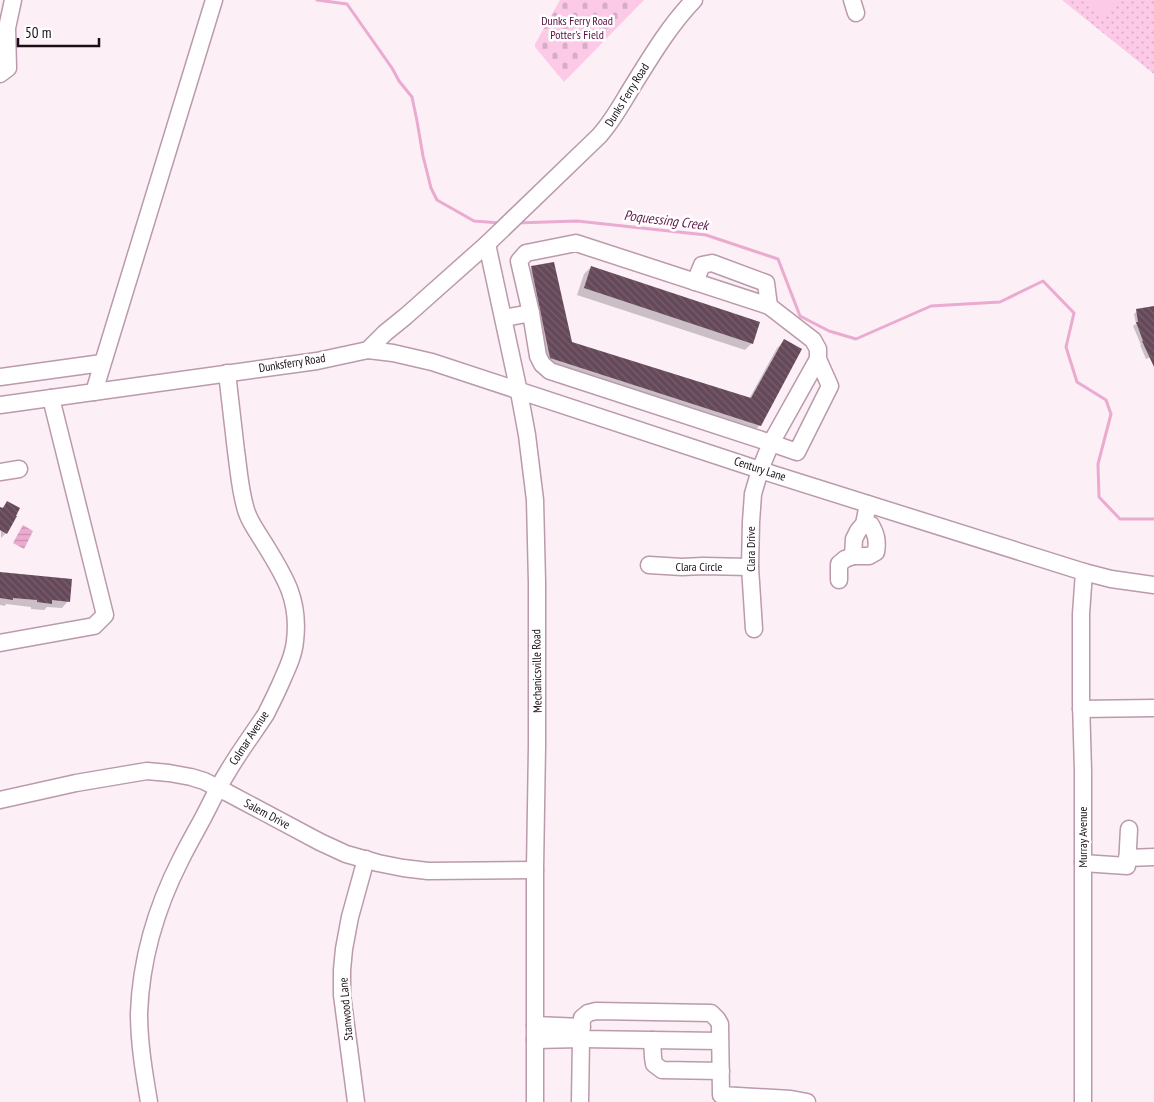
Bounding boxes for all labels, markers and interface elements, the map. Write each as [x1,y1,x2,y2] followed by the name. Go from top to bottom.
[541,13,613,42] park label: Dunks Ferry Road Potter's Field
[18,15,99,47] scale bar
[25,23,51,42] text: 50 m
[601,60,652,129] street label: Dunks Ferry Road
[623,206,711,234] water label: Poquessing Creek
[258,350,326,375] street label: Dunksferry Road
[732,453,788,484] street label: Century Lane
[743,526,758,572] street label: Clara Drive
[675,559,723,574] street label: Clara Circle
[528,629,545,713] street label: Mechanicsville Road
[226,708,272,768] street label: Colmar Avenue
[242,795,293,832] street label: Salem Drive
[1075,806,1090,867] street label: Murray Avenue
[335,977,356,1041] street label: Stanwood Lane

